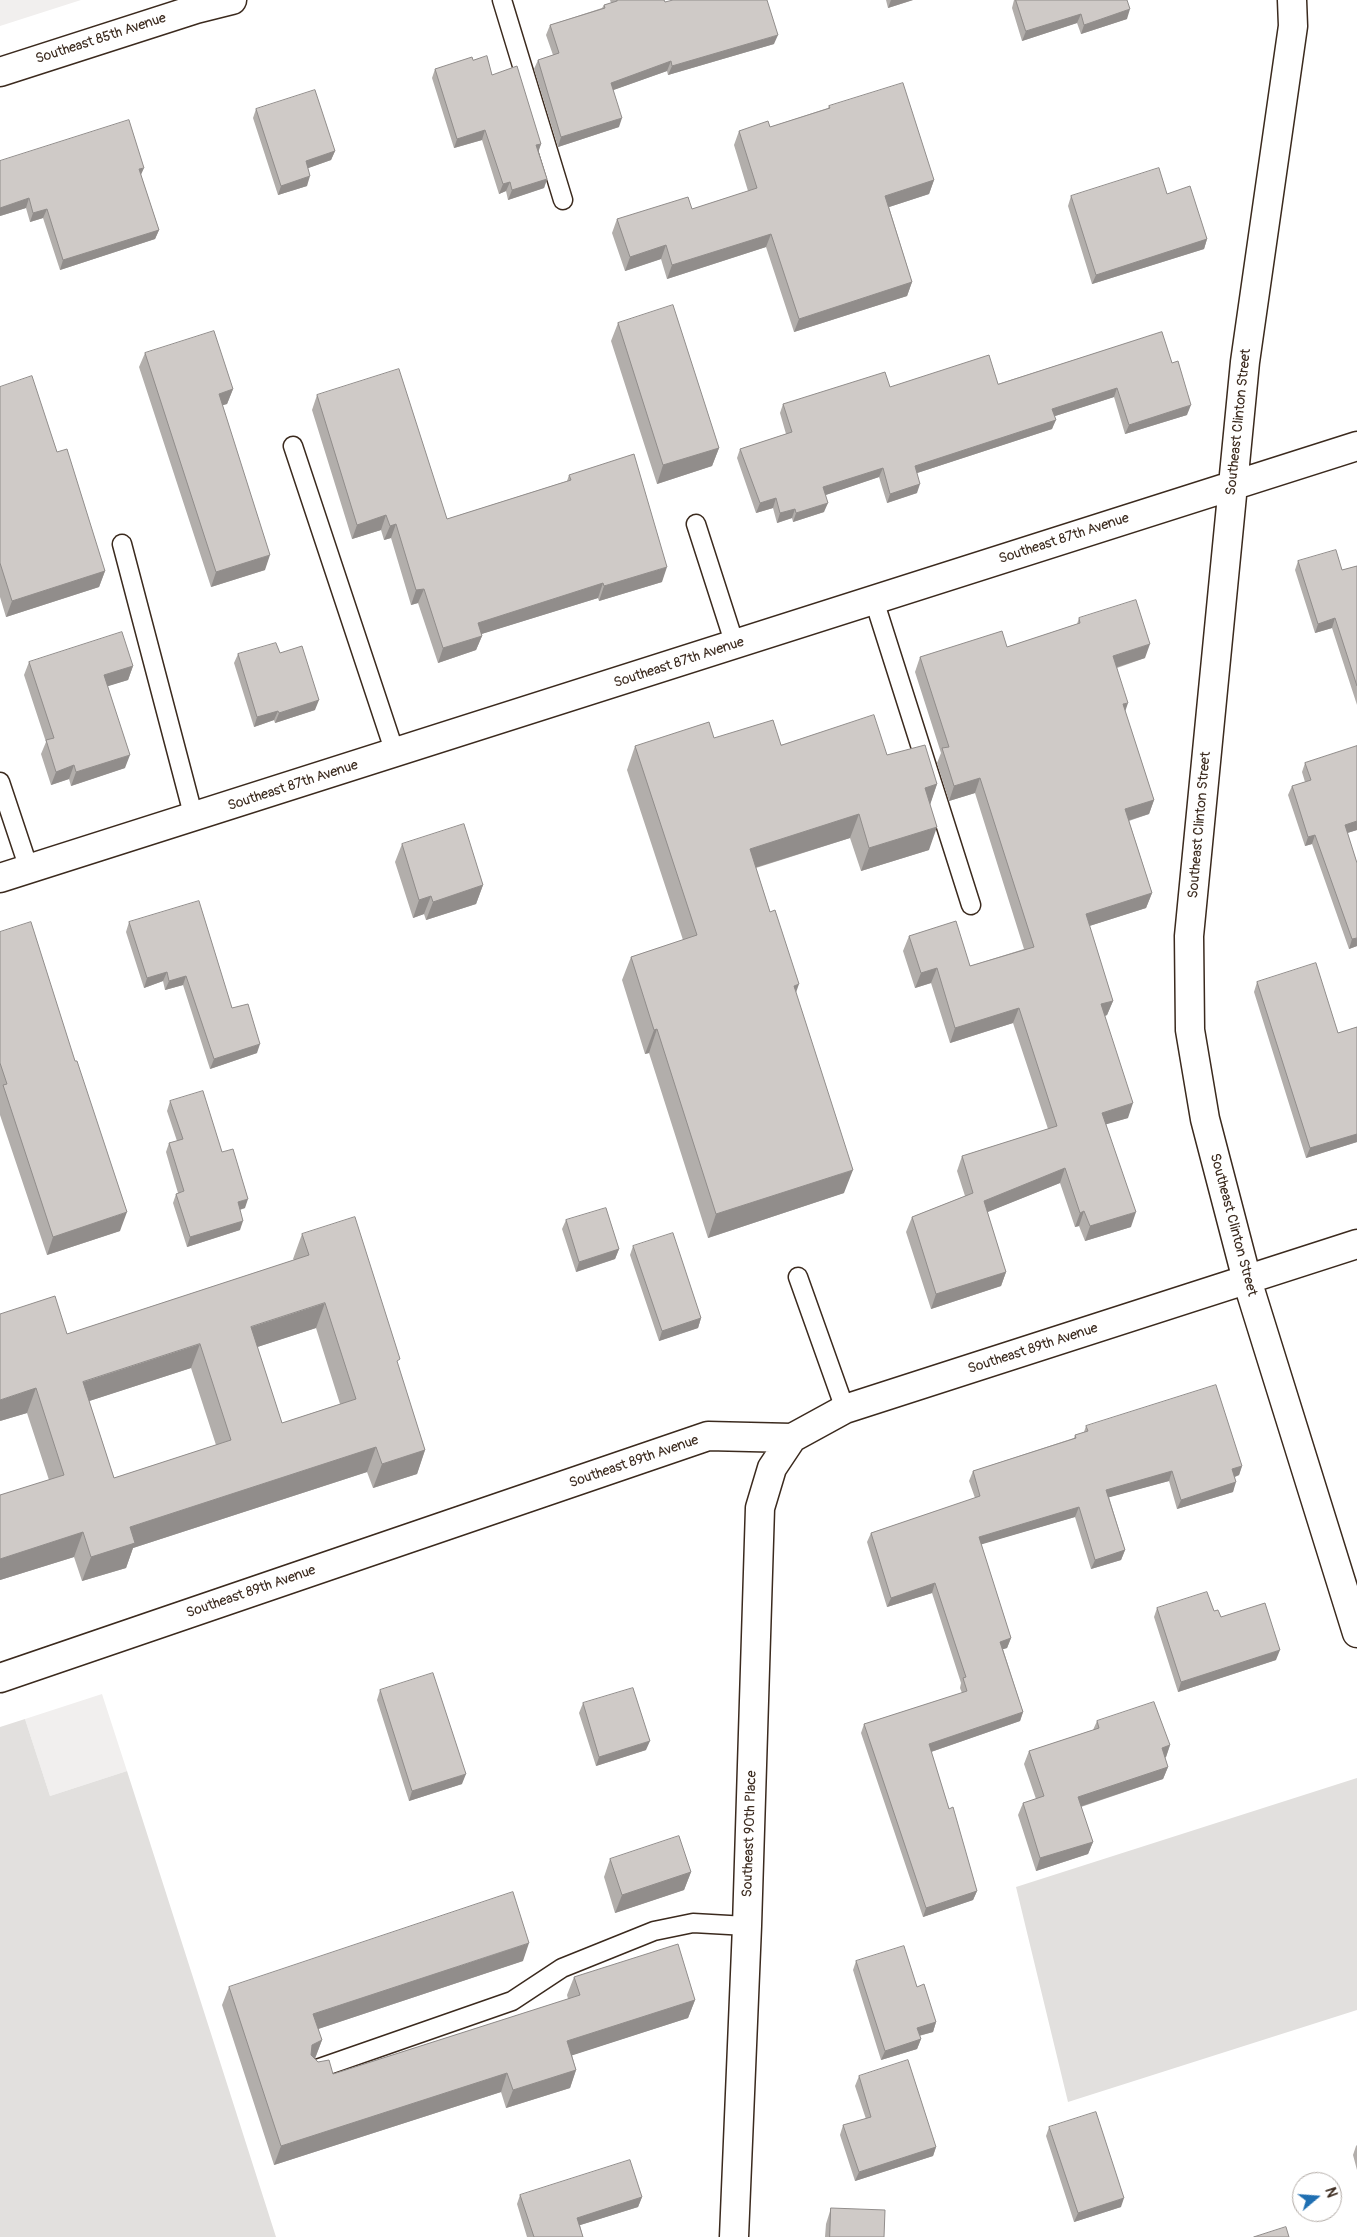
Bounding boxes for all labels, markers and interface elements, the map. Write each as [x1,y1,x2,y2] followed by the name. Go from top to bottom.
[34,10,168,68] street label: Southeast 85th Avenue
[1223,348,1255,496] street label: Southeast Clinton Street
[997,510,1131,568] street label: Southeast 87th Avenue
[612,634,746,692] street label: Southeast 87th Avenue
[1185,751,1215,899] street label: Southeast Clinton Street
[226,757,360,815] street label: Southeast 87th Avenue
[1206,1152,1260,1298] street label: Southeast Clinton Street
[966,1320,1100,1378] street label: Southeast 89th Avenue
[567,1432,701,1492] street label: Southeast 89th Avenue
[184,1562,318,1622] street label: Southeast 89th Avenue
[739,1770,761,1898] street label: Southeast 90th Place
[1292,2172,1342,2222] north arrow
[1321,2185,1340,2200] text: N

